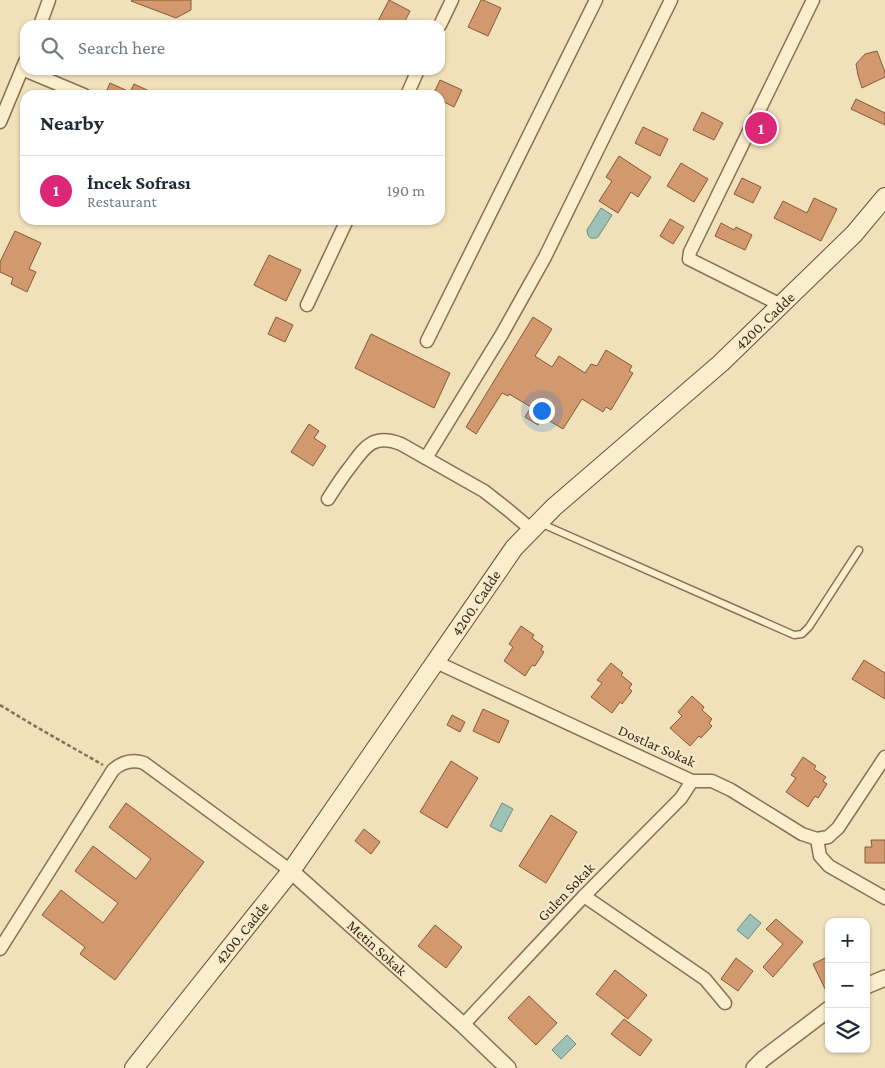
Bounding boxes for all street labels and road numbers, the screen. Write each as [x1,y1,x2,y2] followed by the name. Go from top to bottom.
[732,289,798,353] street label: 4200. Cadde
[448,567,504,639] street label: 4200. Cadde
[616,722,699,771] street label: Dostlar Sokak
[534,859,598,924] street label: Gulen Sokak
[212,898,272,967] street label: 4200. Cadde
[344,917,411,979] street label: Metin Sokak

